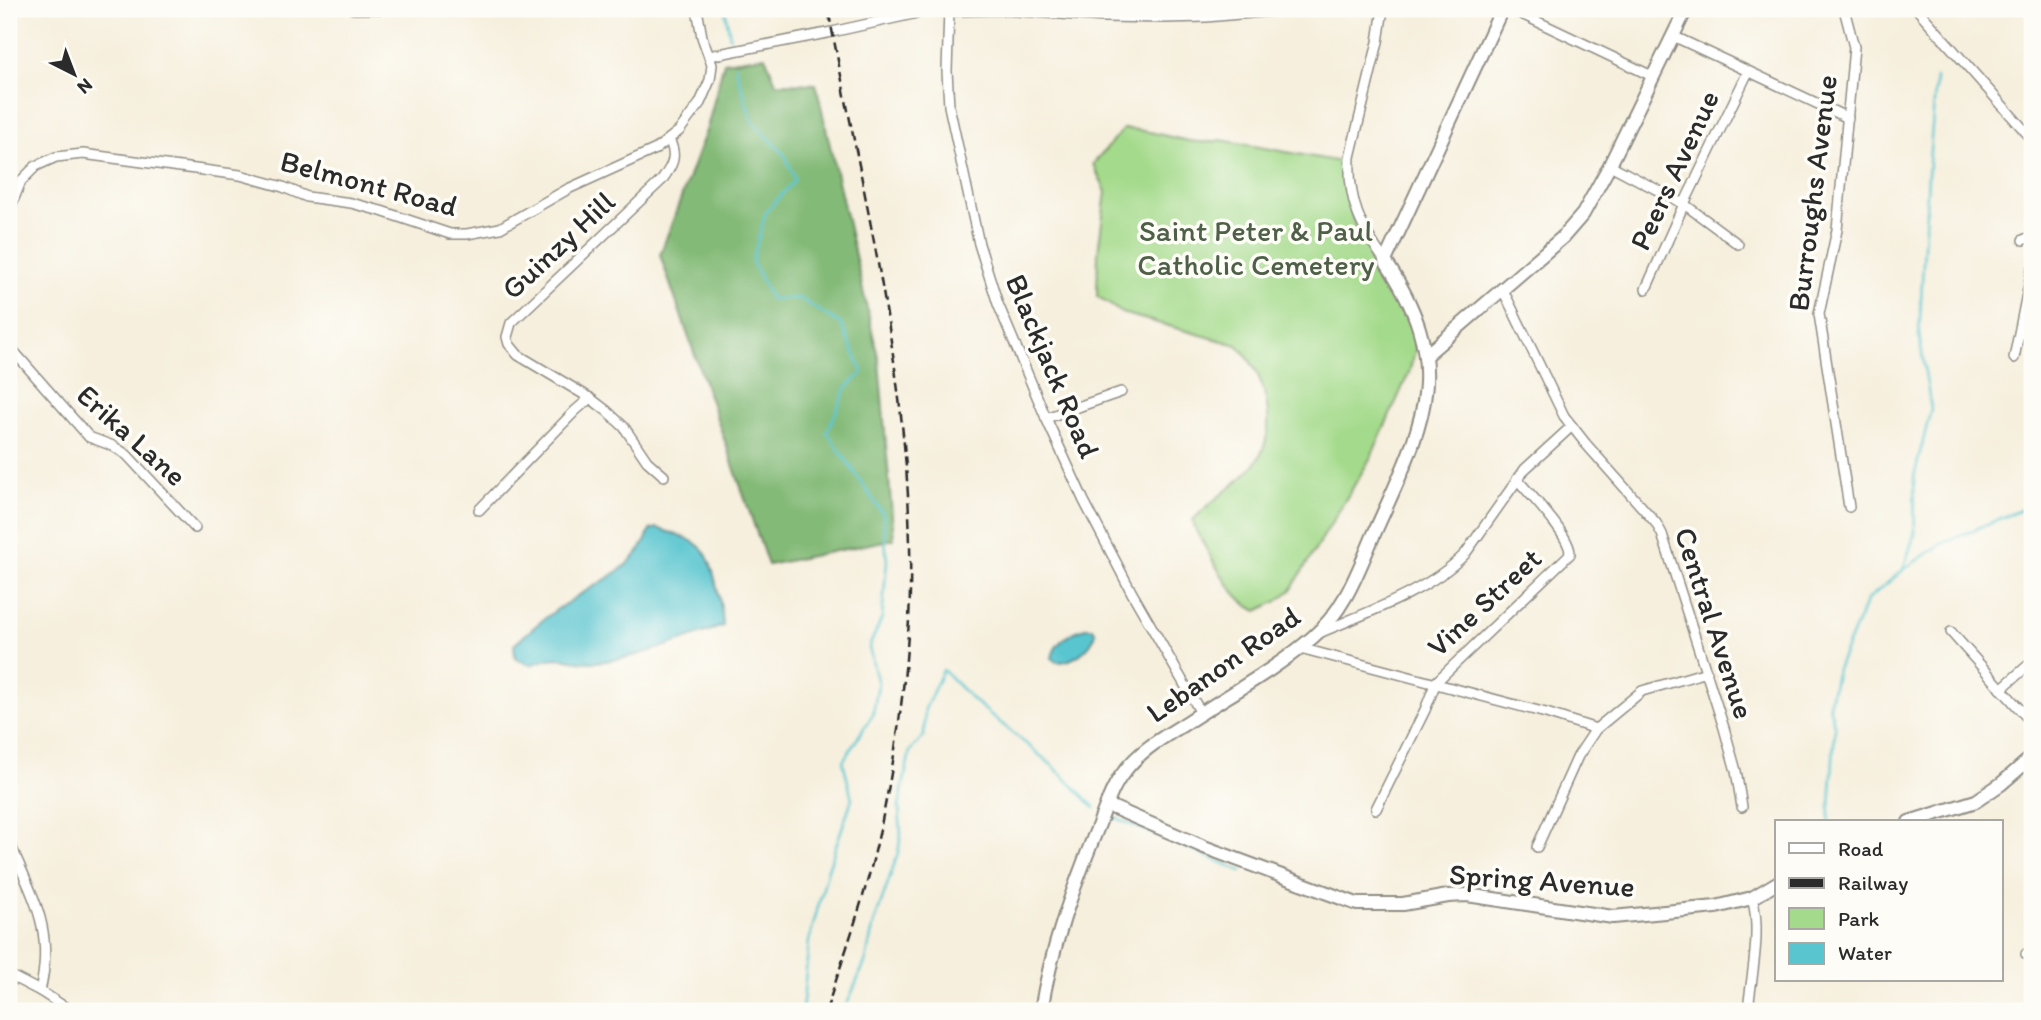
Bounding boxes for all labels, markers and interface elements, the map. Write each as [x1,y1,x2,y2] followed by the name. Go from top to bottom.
[38,38,108,108] north arrow
[73,73,98,99] text: N
[1779,73,1845,313] street label: Burroughs Avenue
[1621,84,1727,256] street label: Peers Avenue
[276,142,462,224] street label: Belmont Road
[494,183,623,307] street label: Guinzy Hill
[1137,212,1375,283] park label: Saint Peter & Paul Catholic Cemetery
[998,268,1109,464] street label: Blackjack Road
[70,376,194,494] street label: Erika Lane
[1667,523,1763,723] street label: Central Avenue
[1419,540,1549,664] street label: Vine Street
[1139,597,1307,731] street label: Lebanon Road
[1775,820,2002,982] legend
[1838,836,1884,861] text: Road
[1448,855,1636,905] street label: Spring Avenue
[1838,870,1908,895] text: Railway
[1838,906,1880,931] text: Park
[1838,940,1892,965] text: Water

